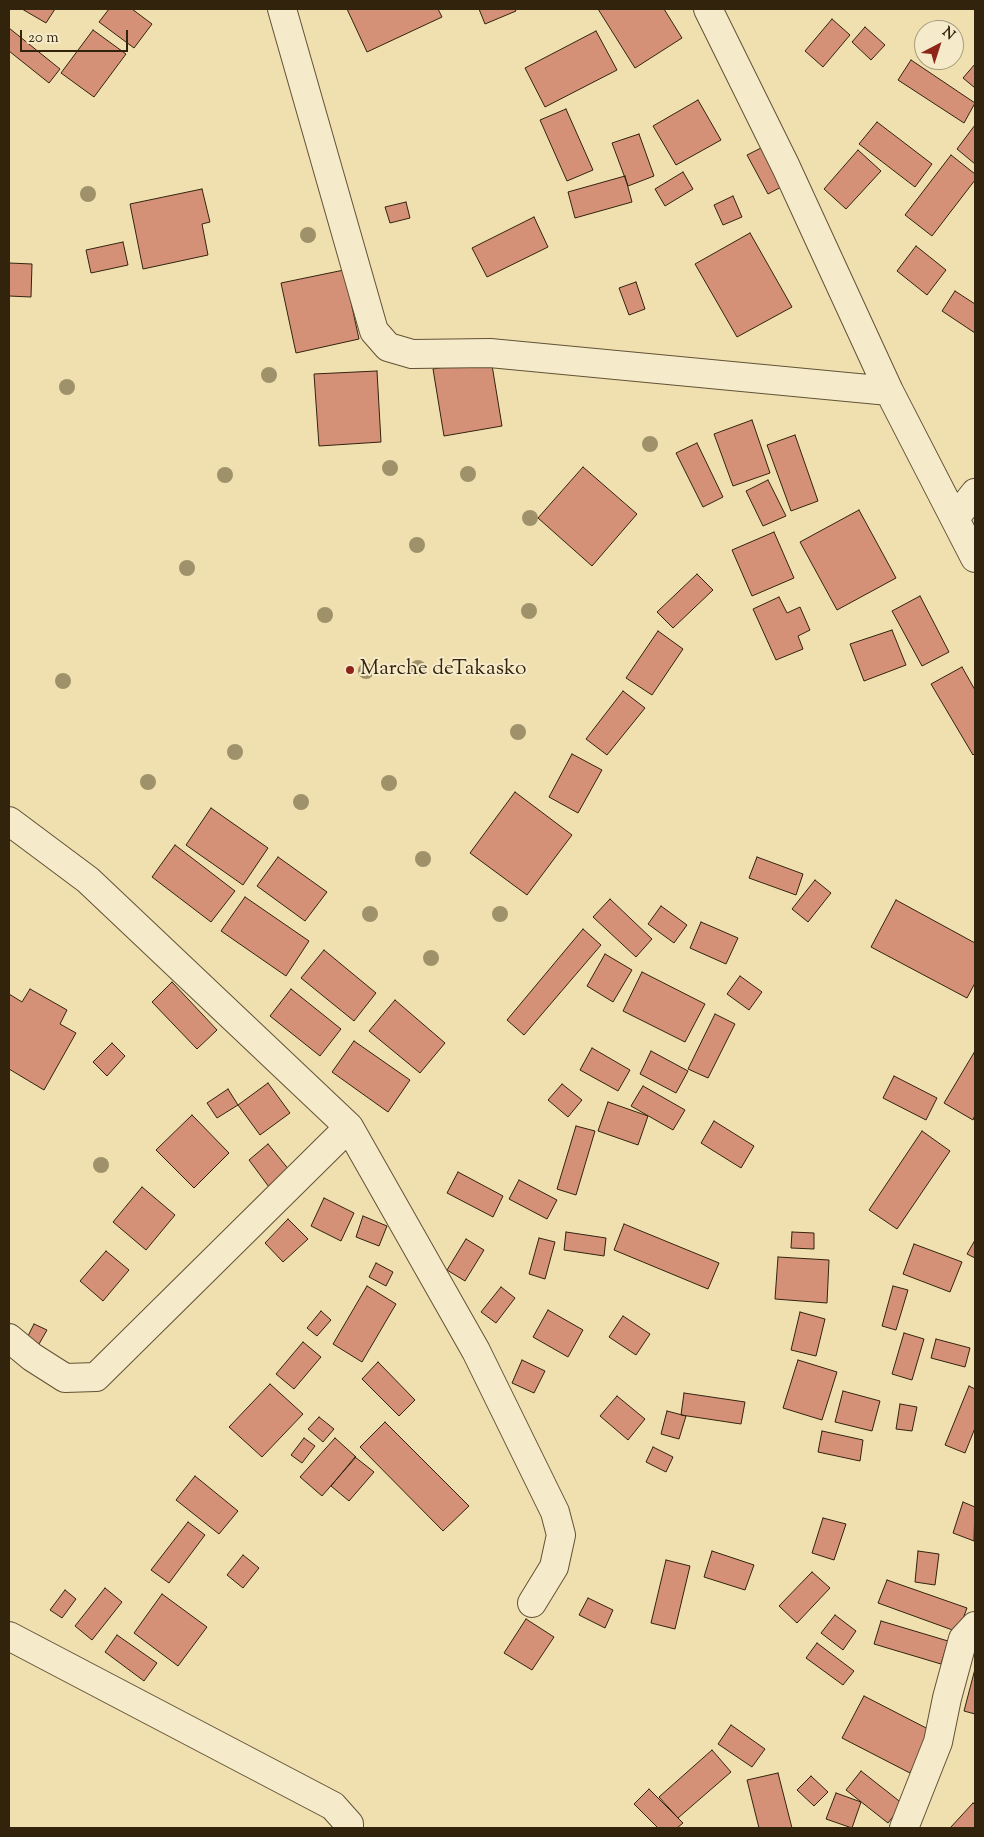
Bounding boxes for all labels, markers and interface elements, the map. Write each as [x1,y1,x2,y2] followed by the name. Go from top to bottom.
[22,20,130,52] scale bar
[914,20,964,70] north arrow
[937,23,959,46] text: N
[28,28,59,49] text: 20 m
[360,657,526,683] place label: Marche deTakasko
[344,664,356,676] marker: Marche deTakasko

